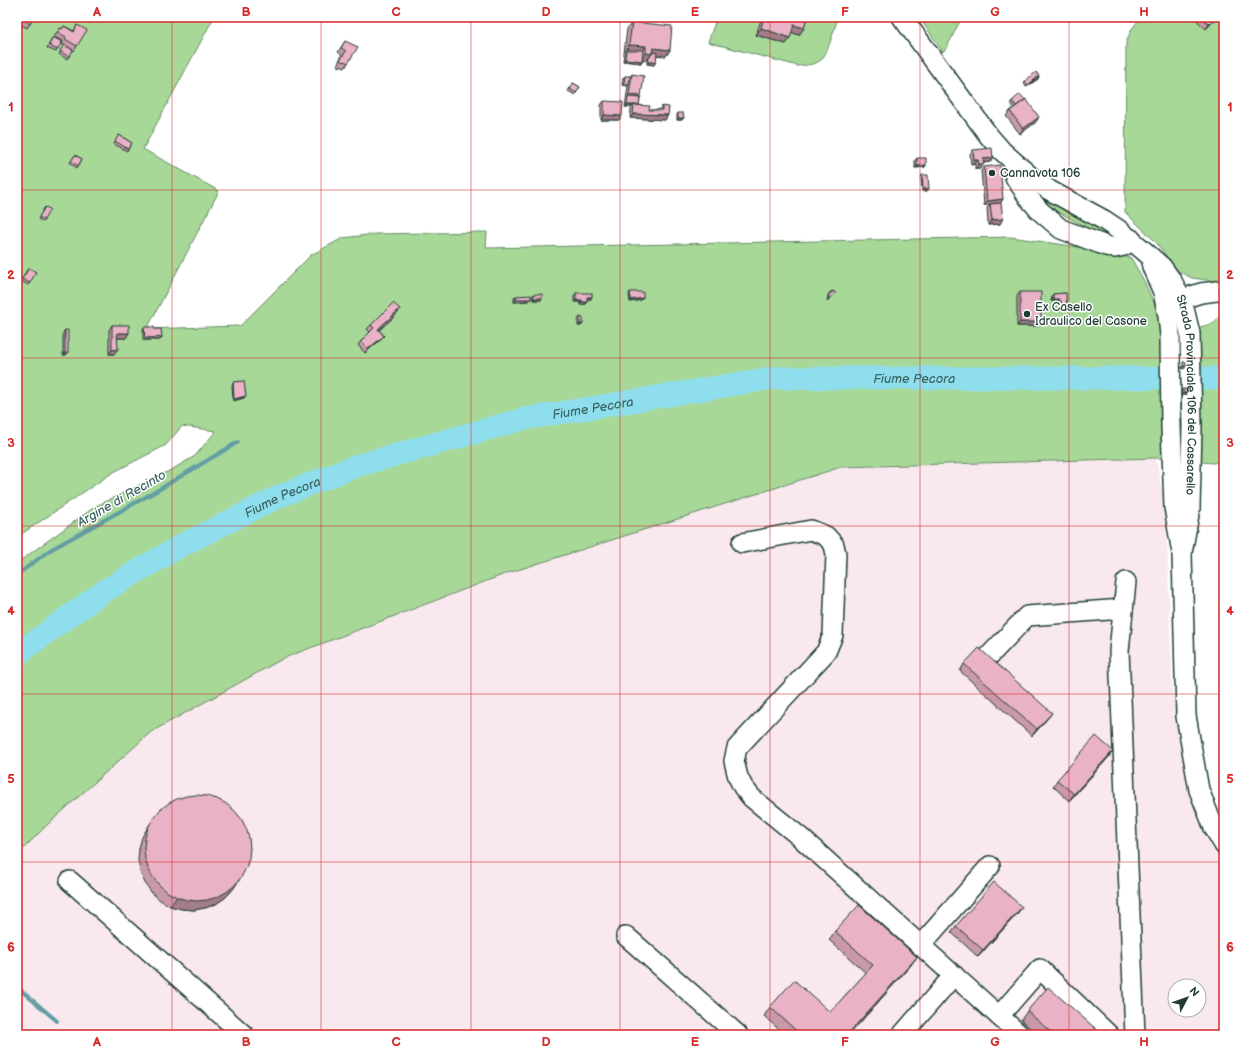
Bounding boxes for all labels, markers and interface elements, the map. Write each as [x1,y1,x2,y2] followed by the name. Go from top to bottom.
[92,4,101,20] text: A
[241,4,251,20] text: B
[391,4,401,20] text: C
[541,4,551,20] text: D
[691,4,700,20] text: E
[841,4,849,20] text: F
[990,4,1000,20] text: G
[1139,4,1149,20] text: H
[8,99,14,115] text: 1
[1227,99,1233,115] text: 1
[1000,166,1080,181] place label: Cannavota 106
[987,168,997,178] marker: Cannavota 106
[7,267,15,283] text: 2
[1226,267,1234,283] text: 2
[1173,292,1199,495] street label: Strada Provinciale 106 del Cassarello
[1035,300,1147,329] place label: Ex Casello Idraulico del Casone
[1022,309,1032,319] marker: Ex Casello Idraulico del Casone
[873,371,955,387] water label: Fiume Pecora
[551,394,635,423] water label: Fiume Pecora
[7,435,15,451] text: 3
[1226,435,1234,451] text: 3
[73,467,169,531] water label: Argine di Recinto
[242,474,323,522] water label: Fiume Pecora
[7,603,15,619] text: 4
[1226,603,1234,619] text: 4
[7,771,15,787] text: 5
[1226,771,1234,787] text: 5
[7,939,15,955] text: 6
[1226,939,1234,955] text: 6
[1167,978,1207,1018] north arrow
[1187,984,1202,999] text: N
[92,1034,101,1050] text: A
[241,1034,251,1050] text: B
[391,1034,401,1050] text: C
[541,1034,551,1050] text: D
[691,1034,700,1050] text: E
[841,1034,849,1050] text: F
[990,1034,1000,1050] text: G
[1139,1034,1149,1050] text: H

